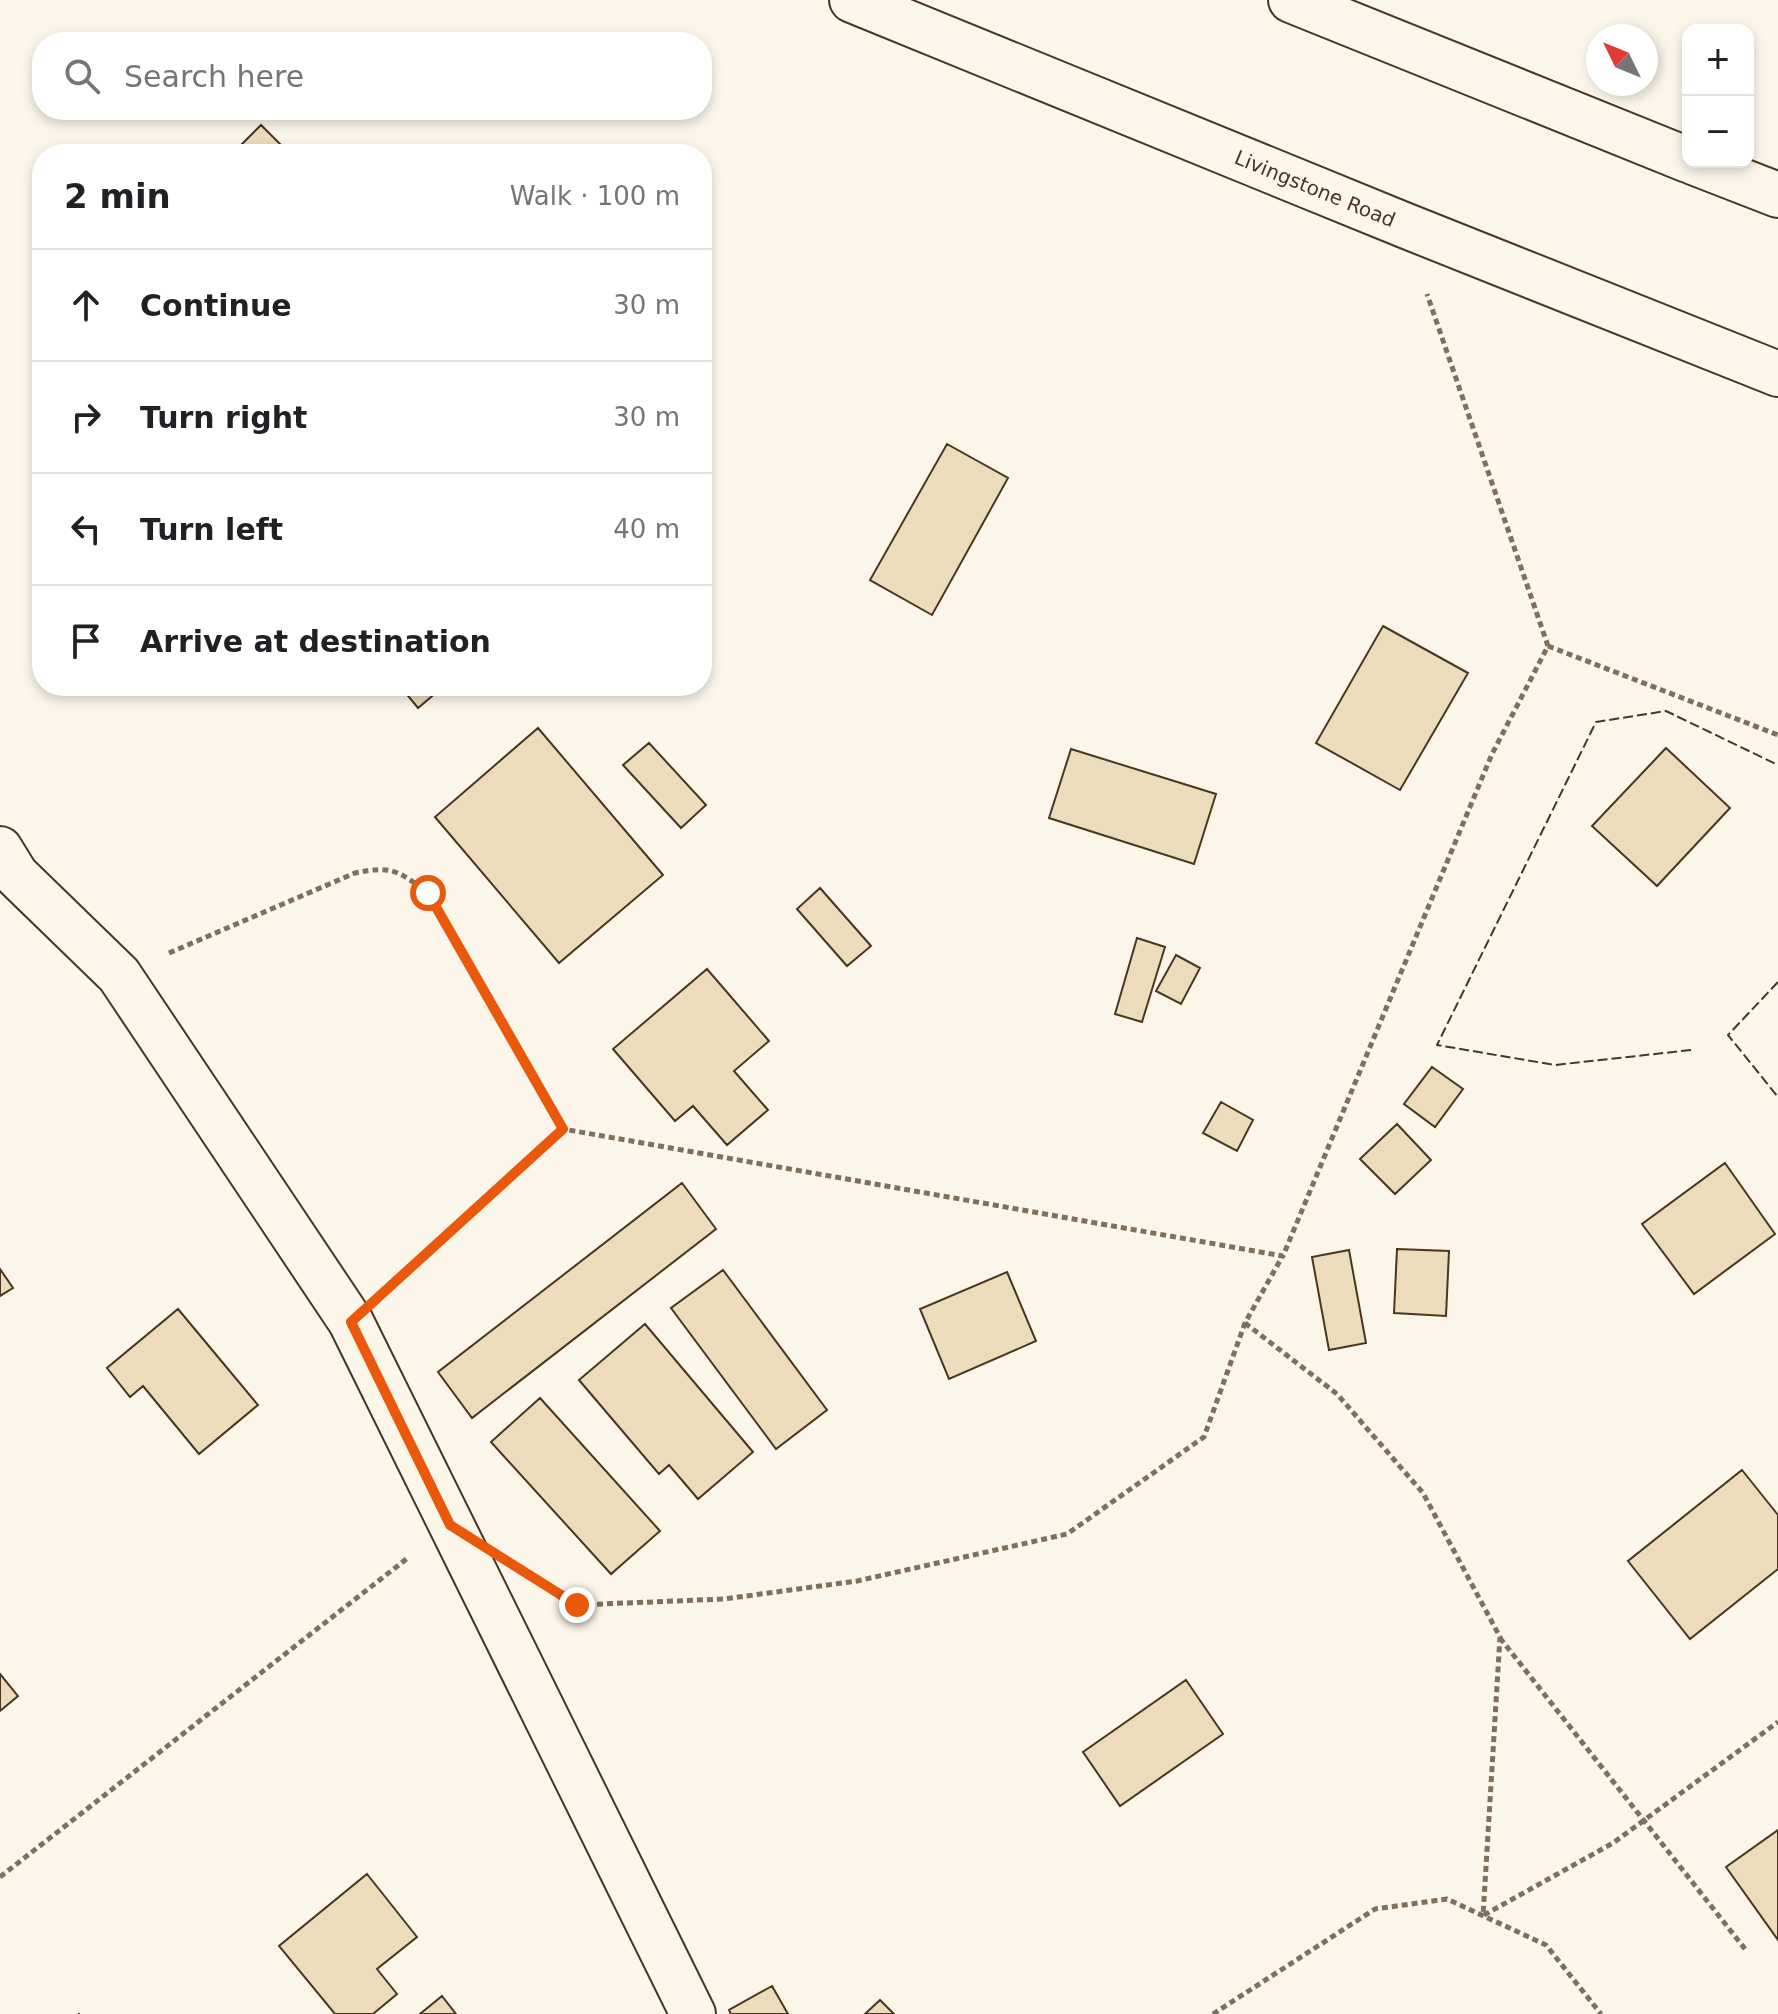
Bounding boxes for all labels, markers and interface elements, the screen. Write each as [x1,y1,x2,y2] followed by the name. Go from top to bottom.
[1586,24,1658,96] north arrow
[1682,24,1754,168] map controls
[1682,24,1754,96] button: +
[32,32,712,120] search box
[60,54,104,98] icon: search
[124,59,304,94] text: Search here
[1682,96,1754,168] button: −
[1231,145,1399,232] street label: Livingstone Road
[64,176,171,216] text: 2 min
[510,181,680,211] text: Walk · 100 m
[64,283,108,327] icon: ahead
[140,288,292,323] text: Continue
[613,290,680,320] text: 30 m
[64,395,108,439] icon: right
[140,400,307,435] text: Turn right
[613,402,680,432] text: 30 m
[64,507,108,551] icon: left
[140,512,283,547] text: Turn left
[613,514,680,544] text: 40 m
[64,619,108,663] icon: arrive
[140,624,491,659] text: Arrive at destination
[410,875,446,911] route start
[559,1587,595,1623] route end

